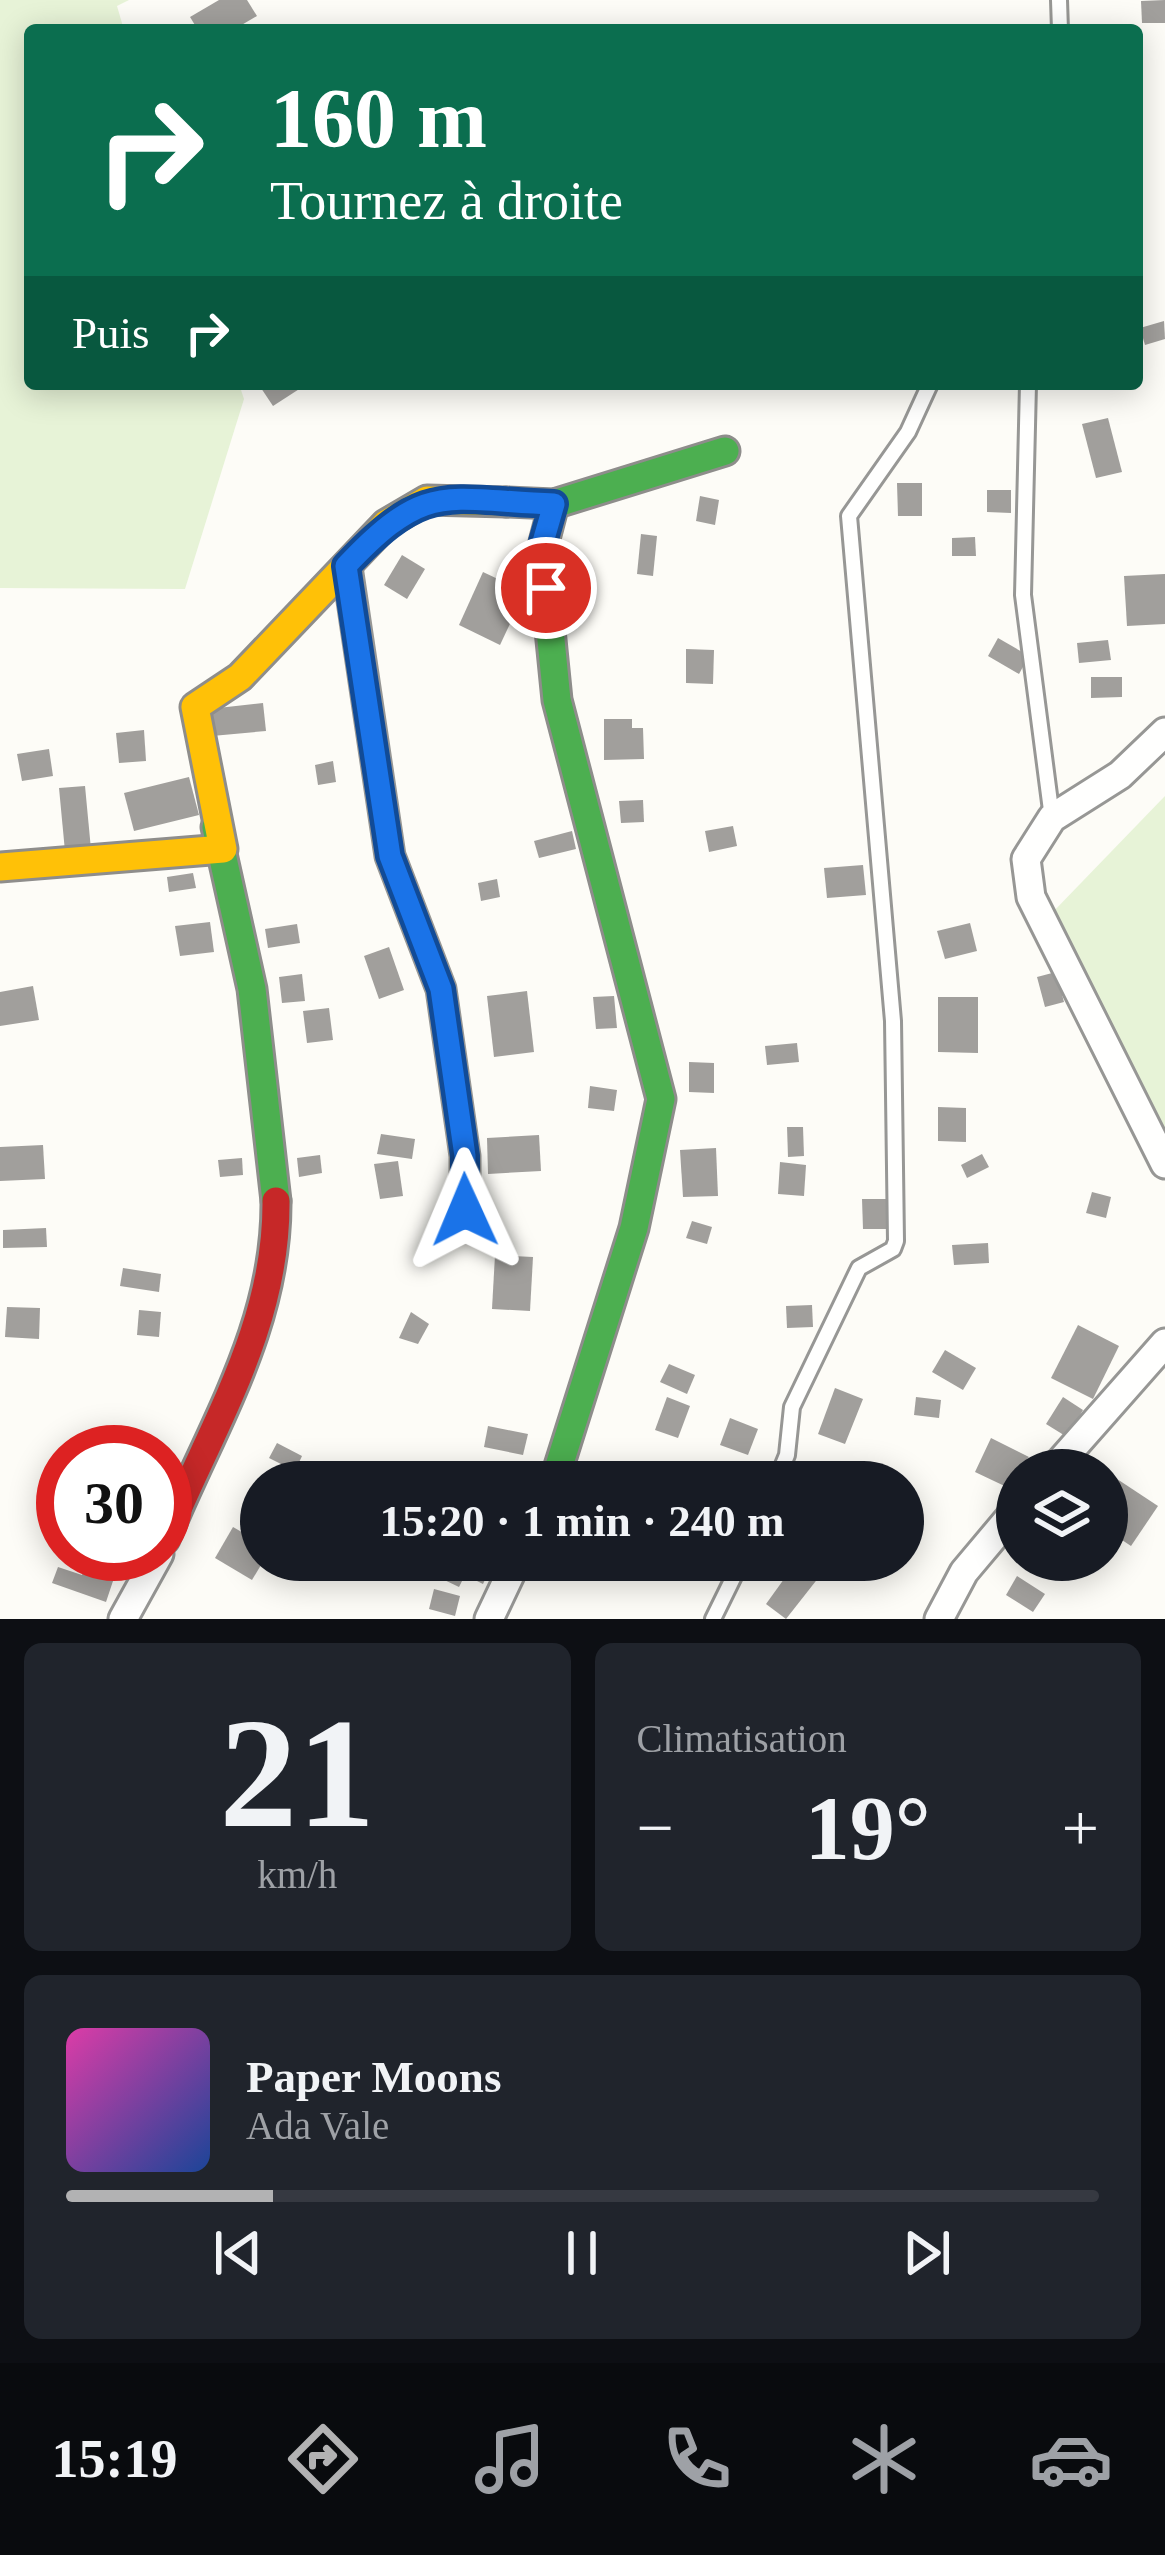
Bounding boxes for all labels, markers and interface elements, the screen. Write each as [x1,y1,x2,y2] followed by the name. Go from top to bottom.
[72,72,228,228] icon: right
[270,72,487,165] text: 160 m
[270,171,623,231] text: Tournez à droite
[174,300,240,366] icon: right
[72,308,150,358] text: Puis
[495,537,597,639] pin
[513,555,579,621] icon: arrive
[402,1147,528,1273] position arrow
[36,1425,192,1581] speed limit sign: 30
[996,1449,1128,1581] map controls
[996,1449,1128,1581] button: layers
[380,1496,785,1546] text: 15:20 · 1 min · 240 m
[219,1687,375,1860] text: 21
[637,1717,847,1760] text: Climatisation
[805,1779,931,1878] text: 19°
[637,1791,674,1864] text: −
[1062,1791,1099,1864] text: +
[257,1853,337,1896] text: km/h
[246,2052,501,2102] text: Paper Moons
[246,2104,389,2147] text: Ada Vale
[205,2220,271,2286] icon: previous
[549,2220,615,2286] icon: pause
[894,2220,960,2286] icon: next
[281,2417,365,2501] icon: directions
[468,2417,552,2501] icon: music
[655,2417,739,2501] icon: phone
[842,2417,926,2501] icon: climate
[1029,2417,1113,2501] icon: car
[52,2429,178,2489] text: 15:19

